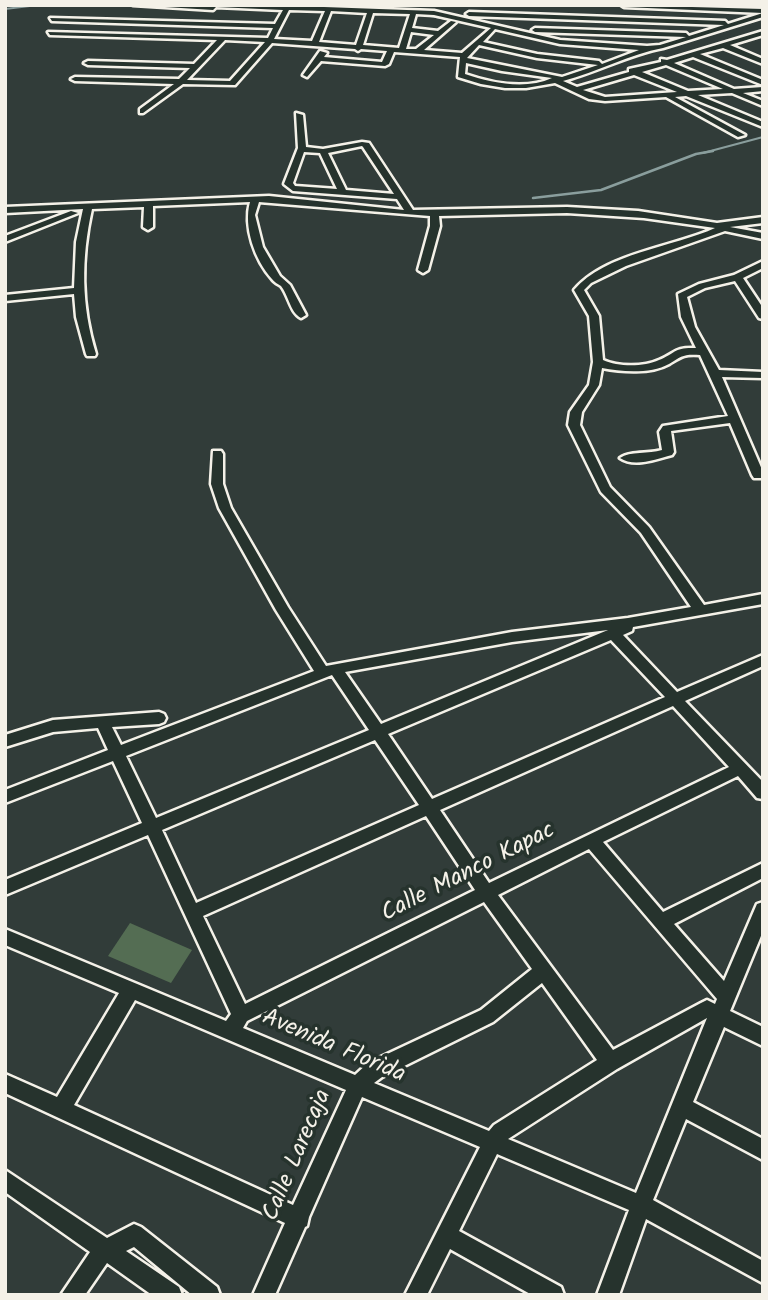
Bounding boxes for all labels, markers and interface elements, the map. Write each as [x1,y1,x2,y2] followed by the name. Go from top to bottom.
[377,818,561,930] street label: Calle Manco Kapac
[257,1005,409,1091] street label: Avenida Florida
[258,1086,340,1226] street label: Calle Larecaja

